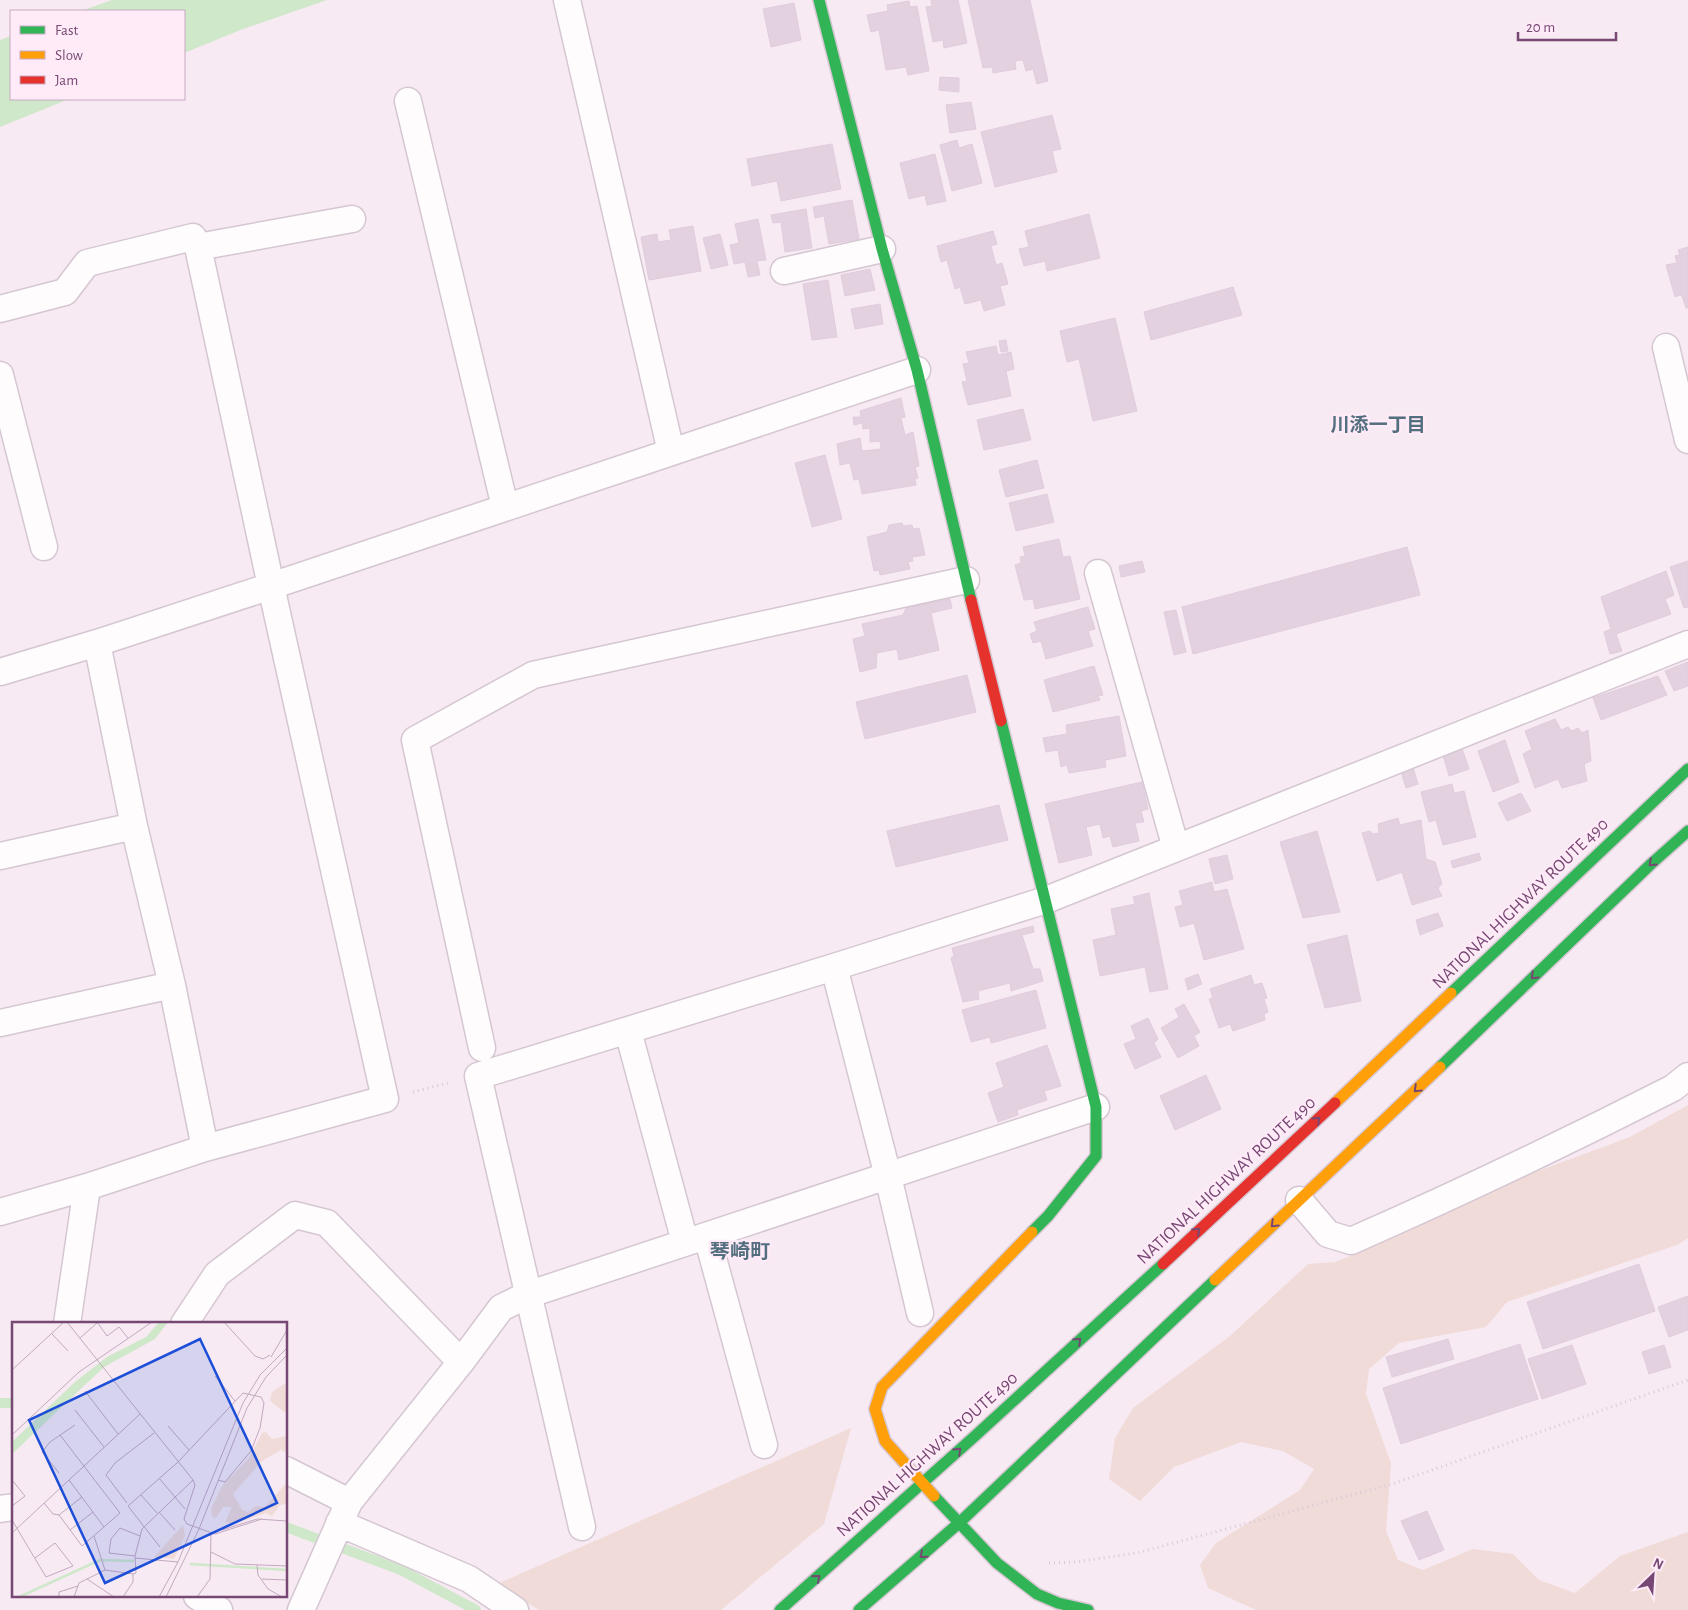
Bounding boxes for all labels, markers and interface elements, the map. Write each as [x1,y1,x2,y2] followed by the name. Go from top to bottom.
[10,10,185,100] legend
[1518,10,1616,42] scale bar
[1526,20,1555,35] text: 20 m
[55,23,79,38] text: Fast
[55,48,83,63] text: Slow
[55,73,78,88] text: Jam
[1330,414,1426,435] district label: 川添一丁目
[1429,815,1612,992] street label: NATIONAL HIGHWAY ROUTE 490
[1648,858,1657,867] one-way arrow
[1531,970,1540,979] one-way arrow
[1414,1083,1423,1092] one-way arrow
[1134,1093,1319,1268] street label: NATIONAL HIGHWAY ROUTE 490
[1311,1117,1320,1126] one-way arrow
[1270,1218,1279,1227] one-way arrow
[1192,1227,1201,1236] one-way arrow
[710,1241,770,1262] district label: 琴崎町
[12,1322,288,1598] inset map
[1072,1338,1081,1347] one-way arrow
[834,1369,1022,1541] street label: NATIONAL HIGHWAY ROUTE 490
[953,1448,962,1457] one-way arrow
[919,1549,928,1558] one-way arrow
[1628,1550,1678,1600] north arrow
[1651,1556,1665,1573] text: N
[811,1575,820,1584] one-way arrow

